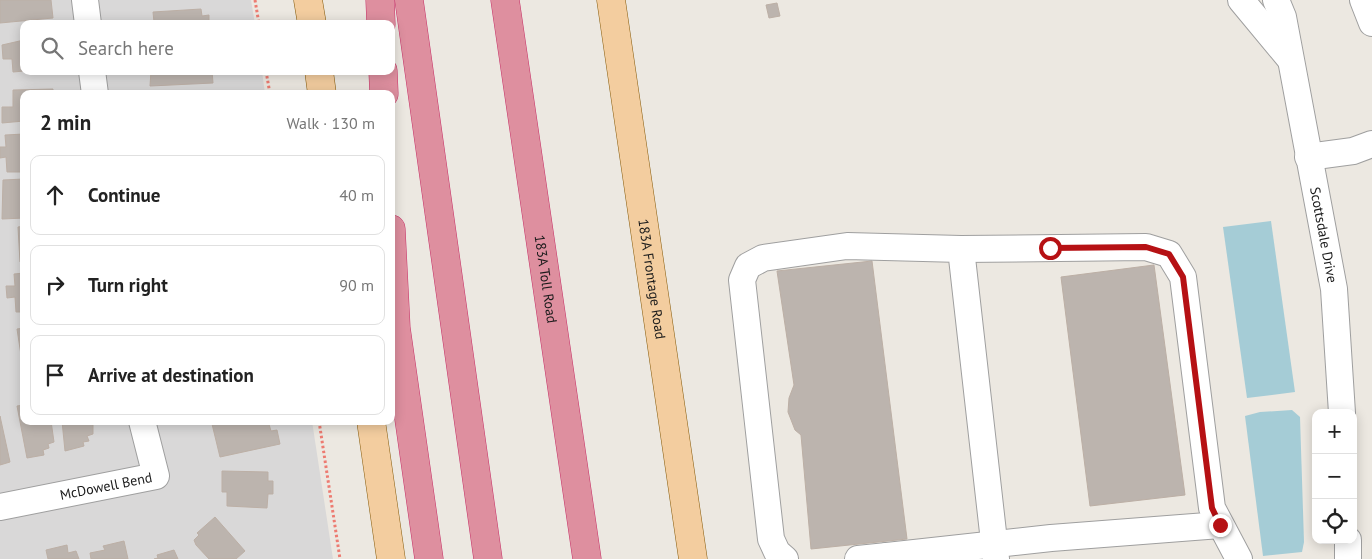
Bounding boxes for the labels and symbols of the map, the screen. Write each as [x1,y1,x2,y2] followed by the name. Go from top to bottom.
[1306,185,1342,284] street label: Scottsdale Drive
[634,218,670,340] street label: 183A Frontage Road
[531,234,561,324] street label: 183A Toll Road
[1039,237,1062,260] route start
[58,468,154,504] street label: McDowell Bend
[1209,514,1232,537] route end

